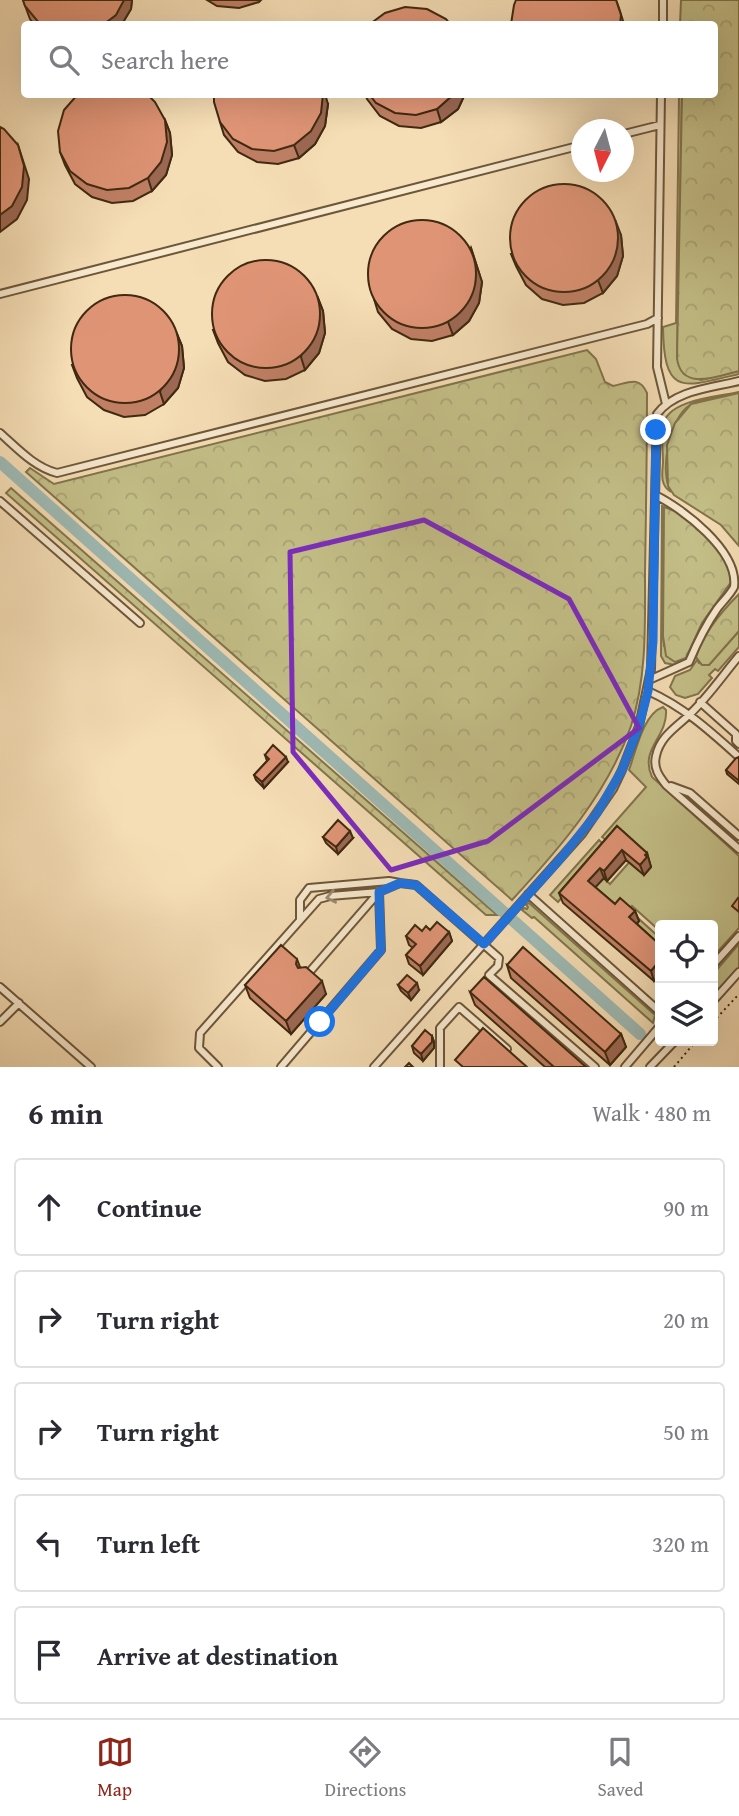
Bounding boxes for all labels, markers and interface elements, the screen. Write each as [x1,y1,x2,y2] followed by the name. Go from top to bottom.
[21,21,718,98] search box
[101,40,229,79] text: Search here
[45,41,83,79] icon: search
[571,119,634,182] north arrow
[640,414,671,445] route end
[325,889,337,904] one-way arrow
[655,920,718,1046] map controls
[655,920,718,983] button: locate
[655,983,718,1046] button: layers
[304,1006,335,1037] route start
[28,1091,103,1135] text: 6 min
[592,1096,711,1129] text: Walk · 480 m
[30,1188,68,1226] icon: ahead
[97,1188,202,1227] text: Continue
[663,1191,709,1224] text: 90 m
[30,1300,68,1338] icon: right
[97,1300,219,1339] text: Turn right
[663,1303,709,1336] text: 20 m
[30,1412,68,1450] icon: right
[97,1412,219,1451] text: Turn right
[663,1415,709,1448] text: 50 m
[30,1524,68,1562] icon: left
[97,1524,200,1563] text: Turn left
[652,1527,709,1560] text: 320 m
[30,1636,68,1674] icon: arrive
[97,1636,338,1675] text: Arrive at destination
[96,1733,134,1803] tab: Map
[325,1733,406,1803] tab: Directions
[597,1733,643,1803] tab: Saved

